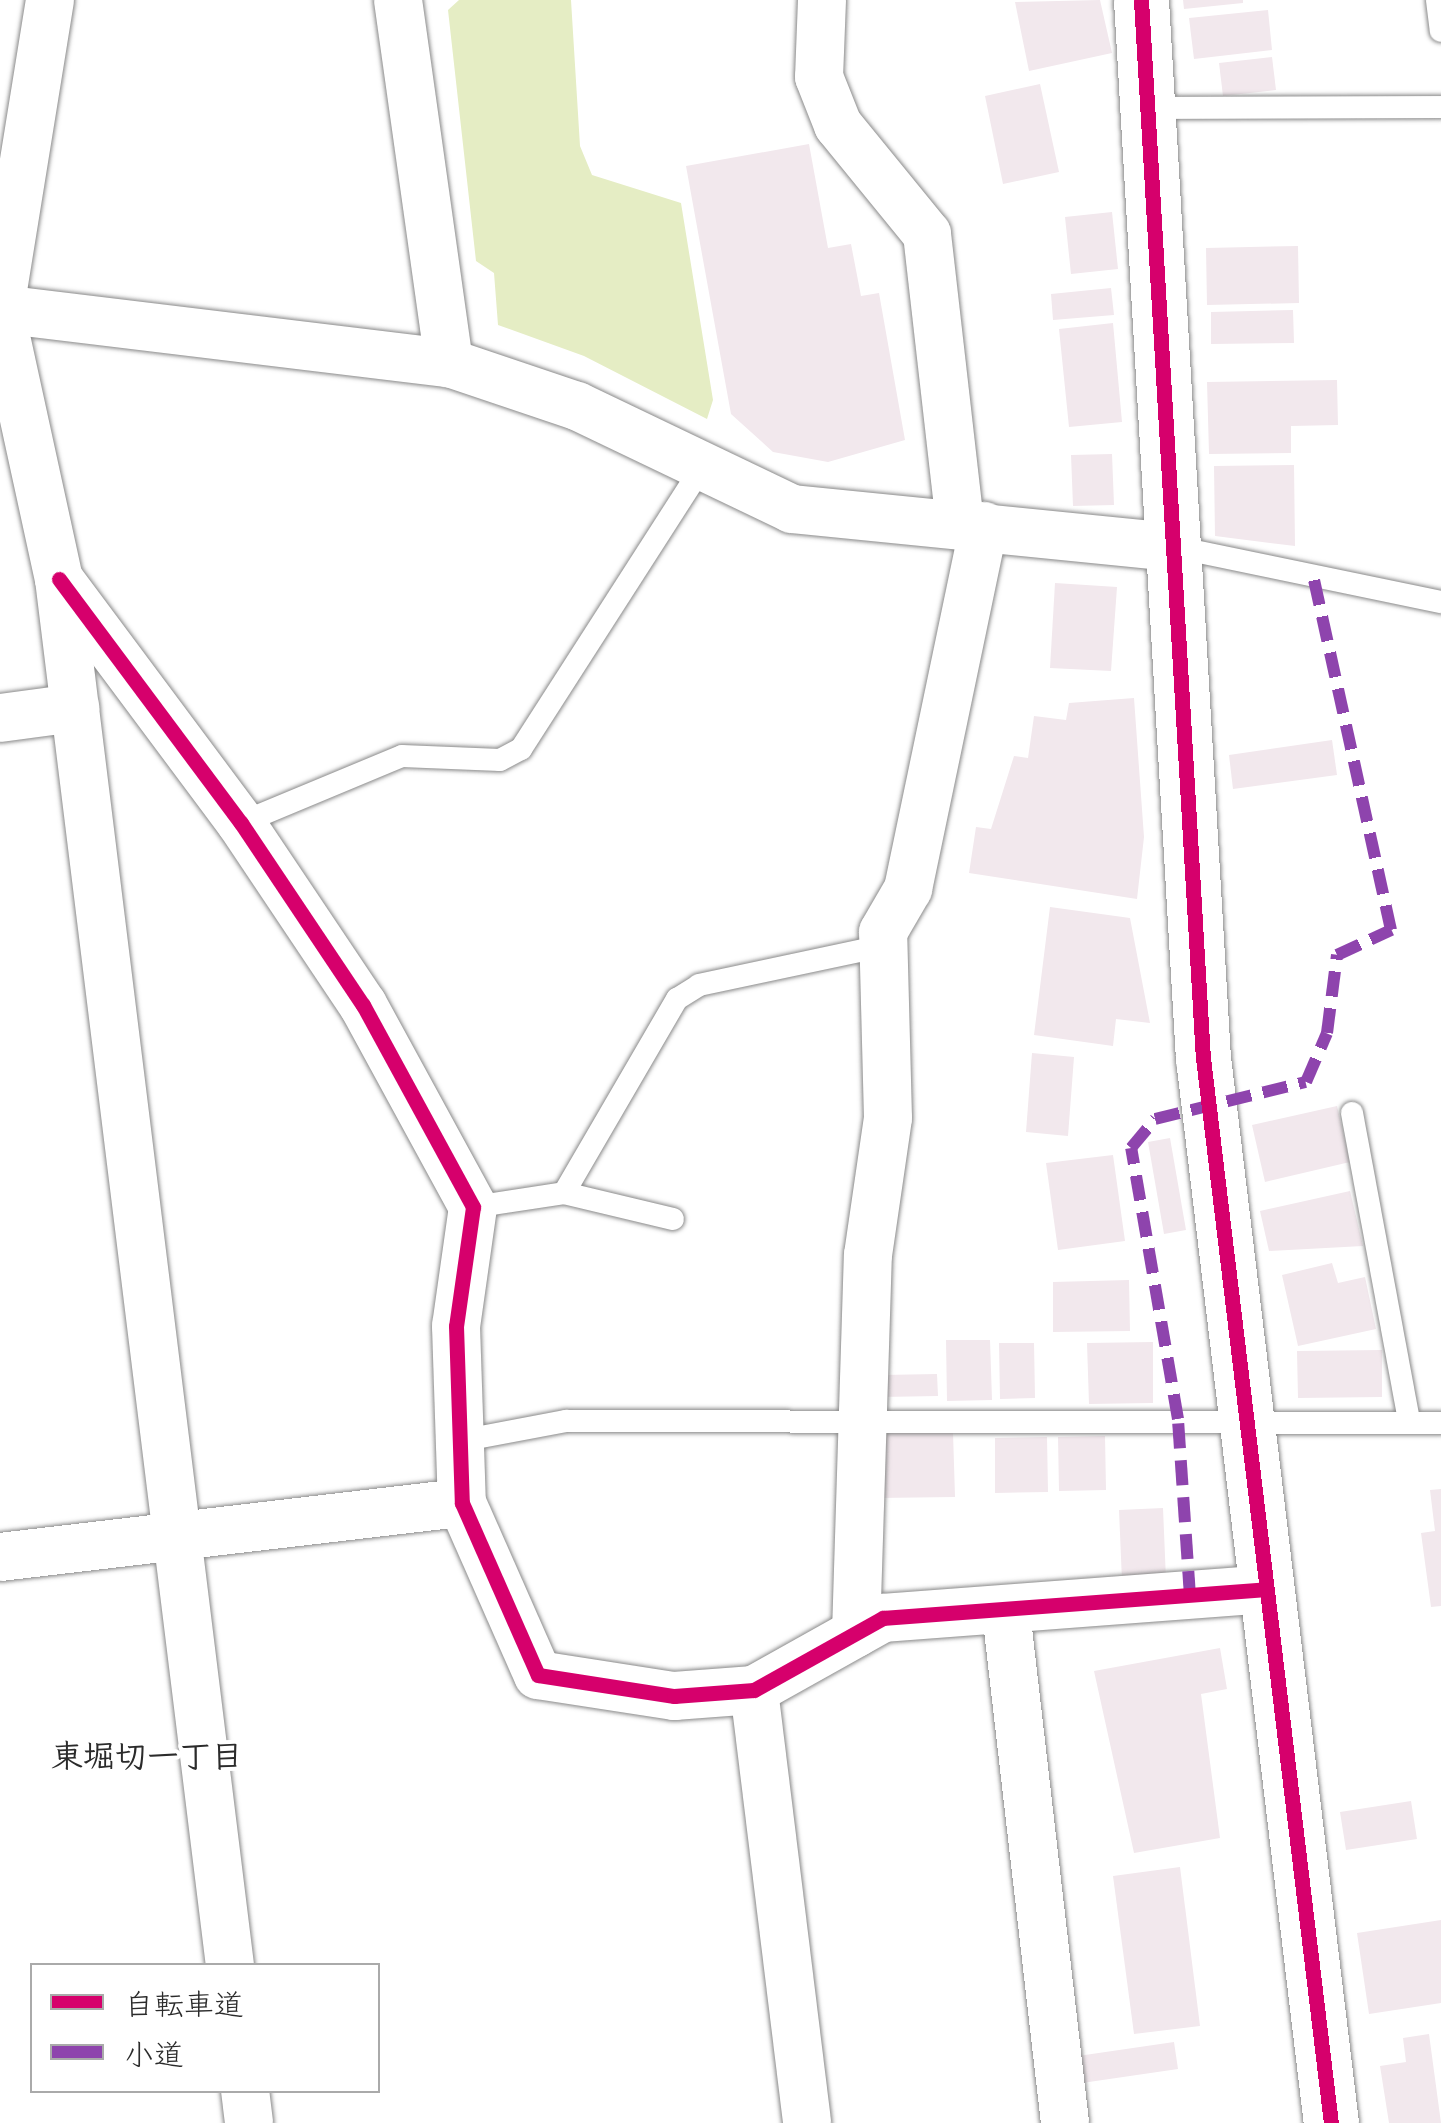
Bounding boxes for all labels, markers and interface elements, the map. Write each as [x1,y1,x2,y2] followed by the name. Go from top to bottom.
[51,1737,243,1775] district label: 東堀切一丁目
[30,1963,380,2093] legend
[124,1985,244,2023] text: 自転車道
[124,2035,184,2073] text: 小道

